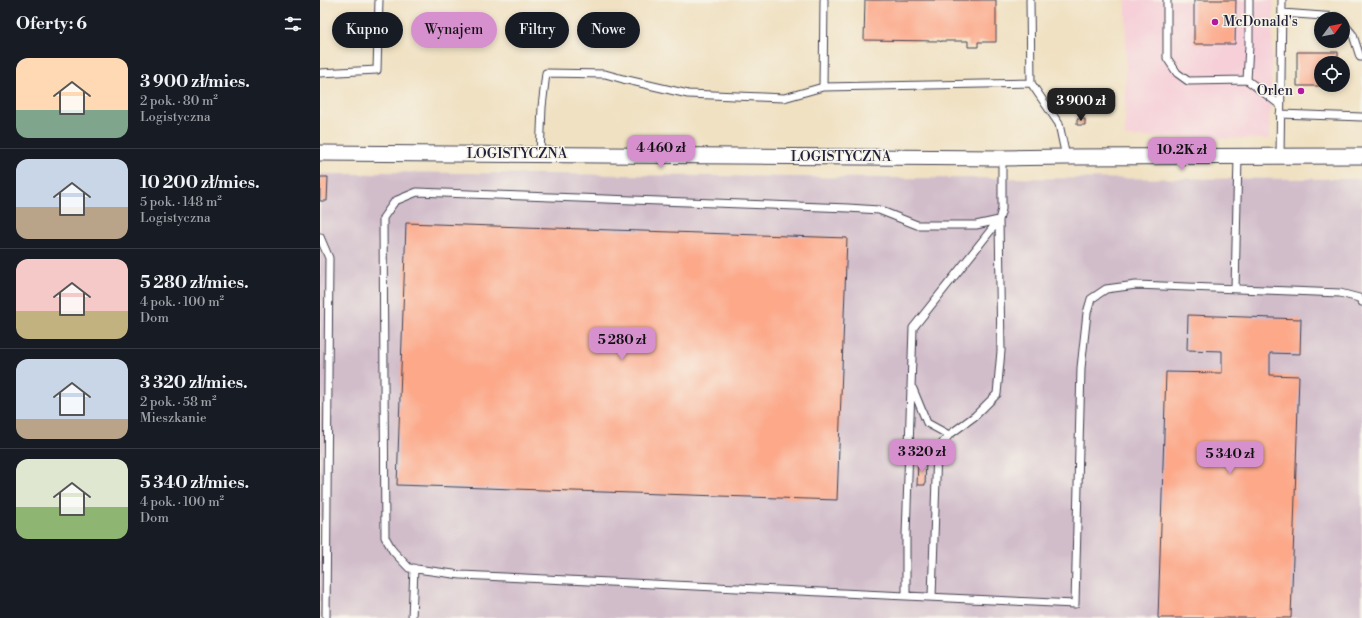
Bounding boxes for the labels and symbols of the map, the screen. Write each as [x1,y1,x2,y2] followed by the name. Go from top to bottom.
[1314,12,1350,48] north arrow
[1223,13,1298,31] place label: McDonald's
[1210,17,1220,27] marker: McDonald's
[1257,82,1294,100] place label: Orlen
[1296,86,1306,96] marker: Orlen
[1040,88,1122,122] pin: 3 900 zł
[620,135,702,169] pin: 4 460 zł
[1141,137,1223,171] pin: 10.2K zł
[467,145,568,163] street label: LOGISTYCZNA
[791,148,892,166] street label: LOGISTYCZNA
[581,327,663,361] pin: 5 280 zł
[881,439,963,473] pin: 3 320 zł
[1189,441,1271,475] pin: 5 340 zł

